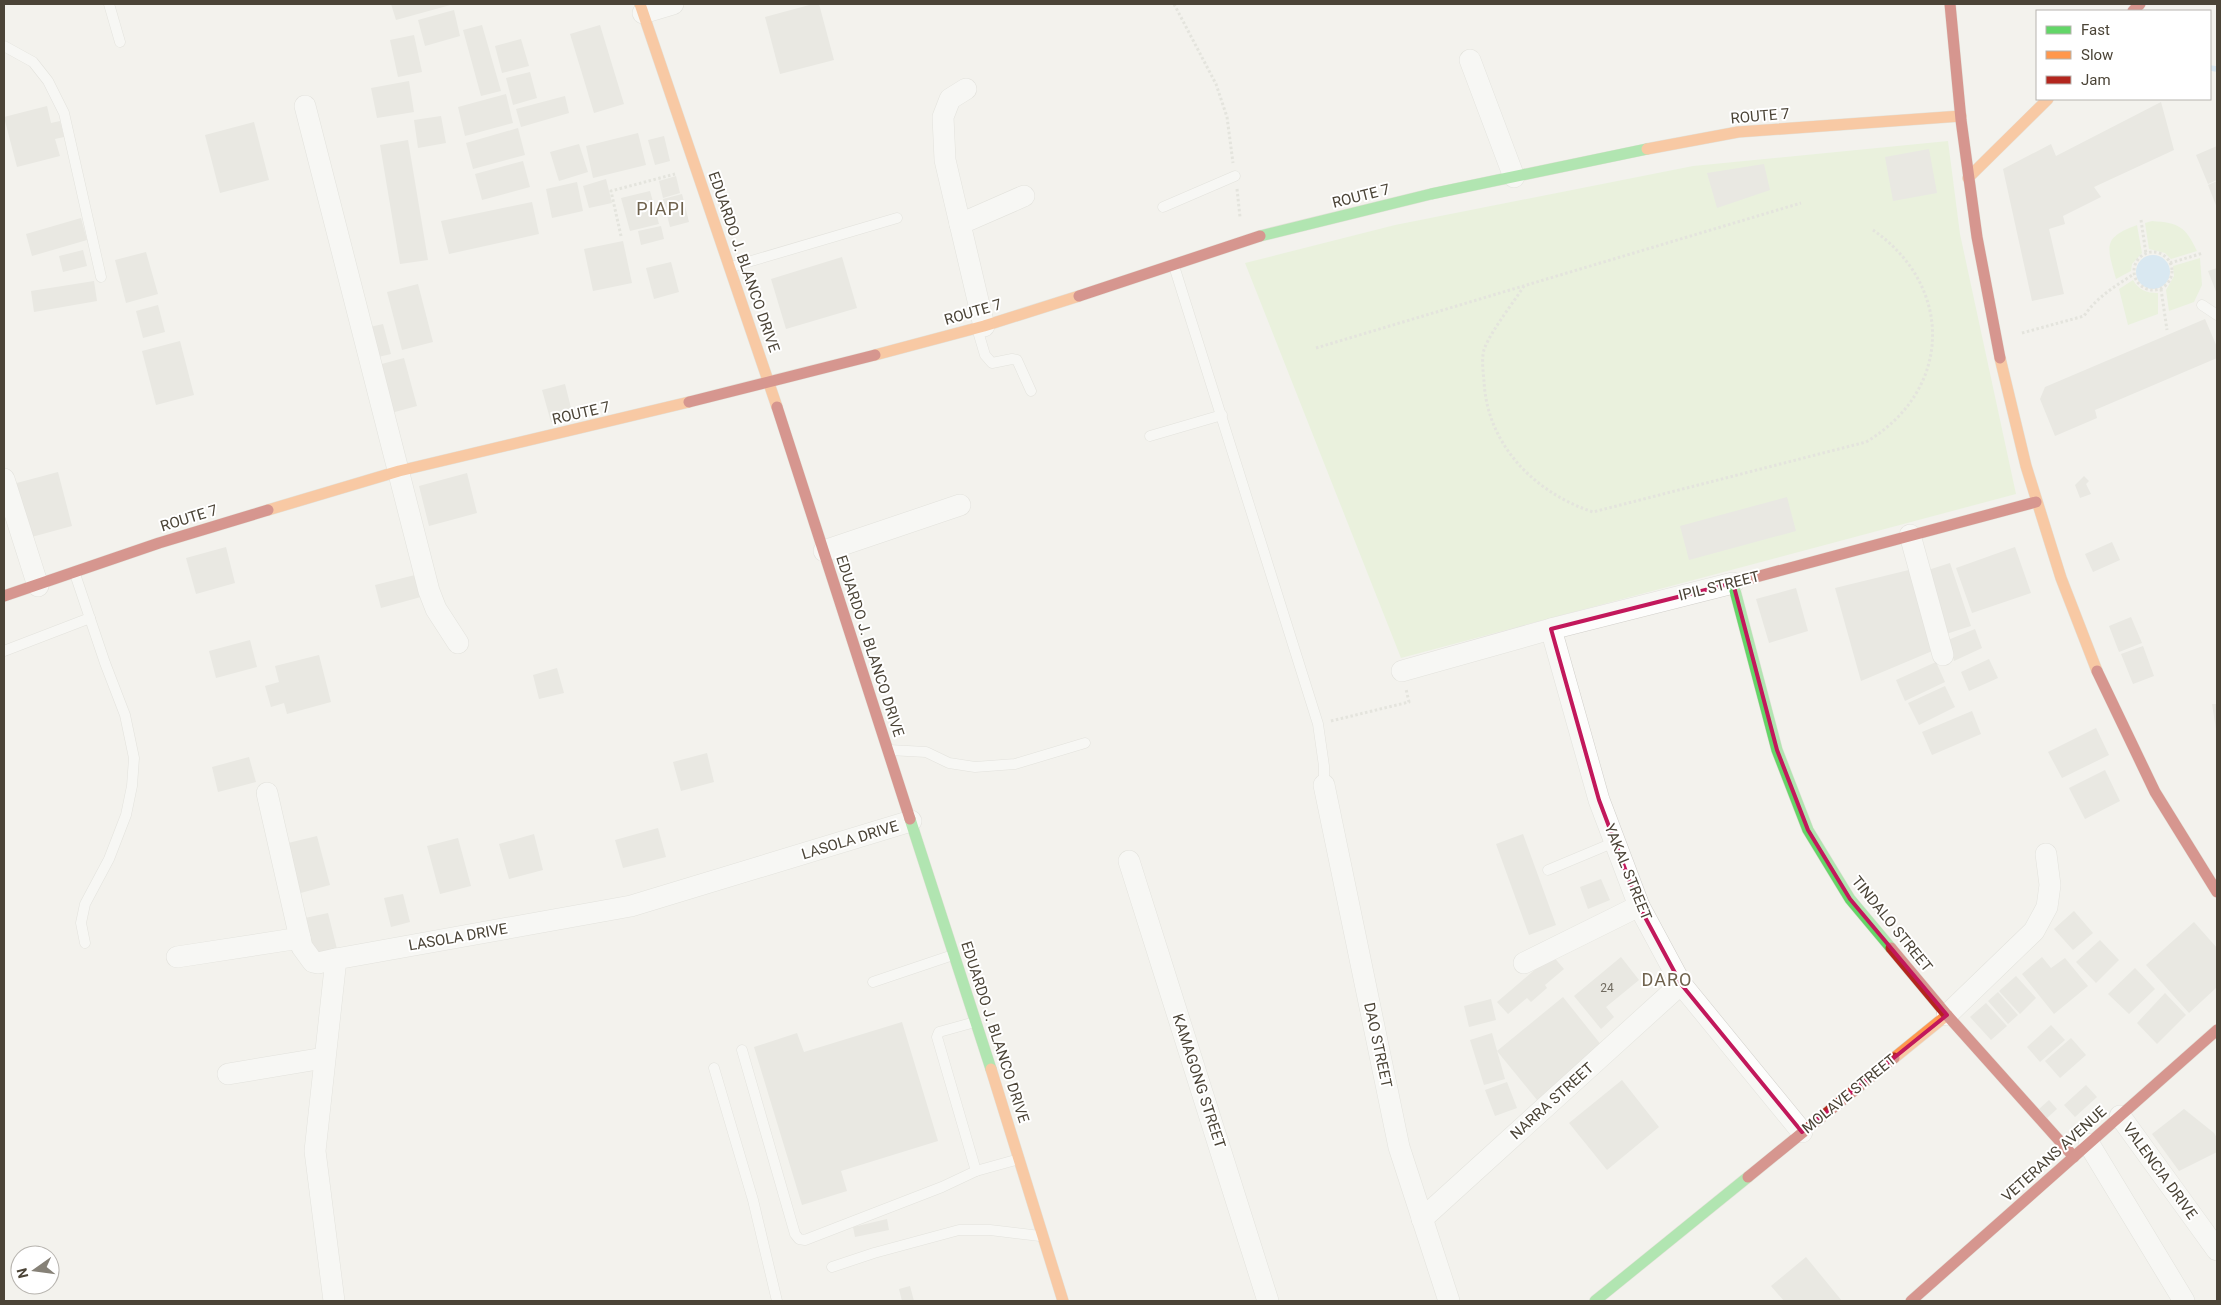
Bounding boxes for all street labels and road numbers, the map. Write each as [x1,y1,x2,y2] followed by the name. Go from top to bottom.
[1730,104,1790,128] street label: ROUTE 7
[705,169,784,355] street label: EDUARDO J. BLANCO DRIVE
[1330,180,1392,212] street label: ROUTE 7
[942,295,1004,329] street label: ROUTE 7
[550,398,612,428] street label: ROUTE 7
[158,501,220,535] street label: ROUTE 7
[832,553,908,740] street label: EDUARDO J. BLANCO DRIVE
[1677,567,1761,605] street label: IPIL STREET
[799,817,901,863] street label: LASOLA DRIVE
[1600,821,1656,923] street label: YAKAL STREET
[1848,872,1936,976] street label: TINDALO STREET
[407,919,509,955] street label: LASOLA DRIVE
[957,939,1033,1126] street label: EDUARDO J. BLANCO DRIVE
[1360,1001,1396,1089] street label: DAO STREET
[1169,1011,1229,1151] street label: KAMAGONG STREET
[1798,1051,1900,1137] street label: MOLAVE STREET
[1507,1059,1597,1143] street label: NARRA STREET
[1998,1102,2110,1206] street label: VETERANS AVENUE
[2119,1119,2201,1223] street label: VALENCIA DRIVE

